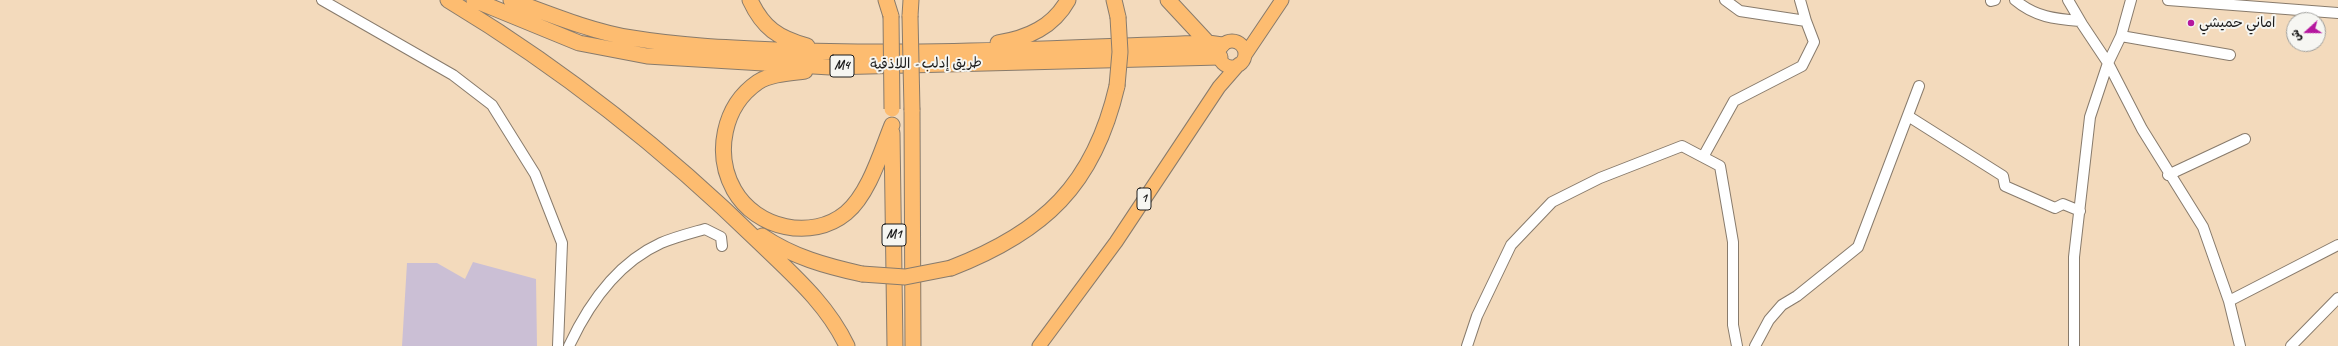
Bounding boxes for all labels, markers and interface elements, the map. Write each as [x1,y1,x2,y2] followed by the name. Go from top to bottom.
[2286,12,2326,52] north arrow
[2199,15,2275,31] place label: اماني حميشي
[2186,18,2196,28] marker: اماني حميشي
[2287,28,2304,44] text: ش
[830,55,854,77] road number: M4
[870,55,982,73] street label: طريق إدلب - اللاذقية
[1137,188,1151,210] road number: 1
[882,224,906,246] road number: M1

